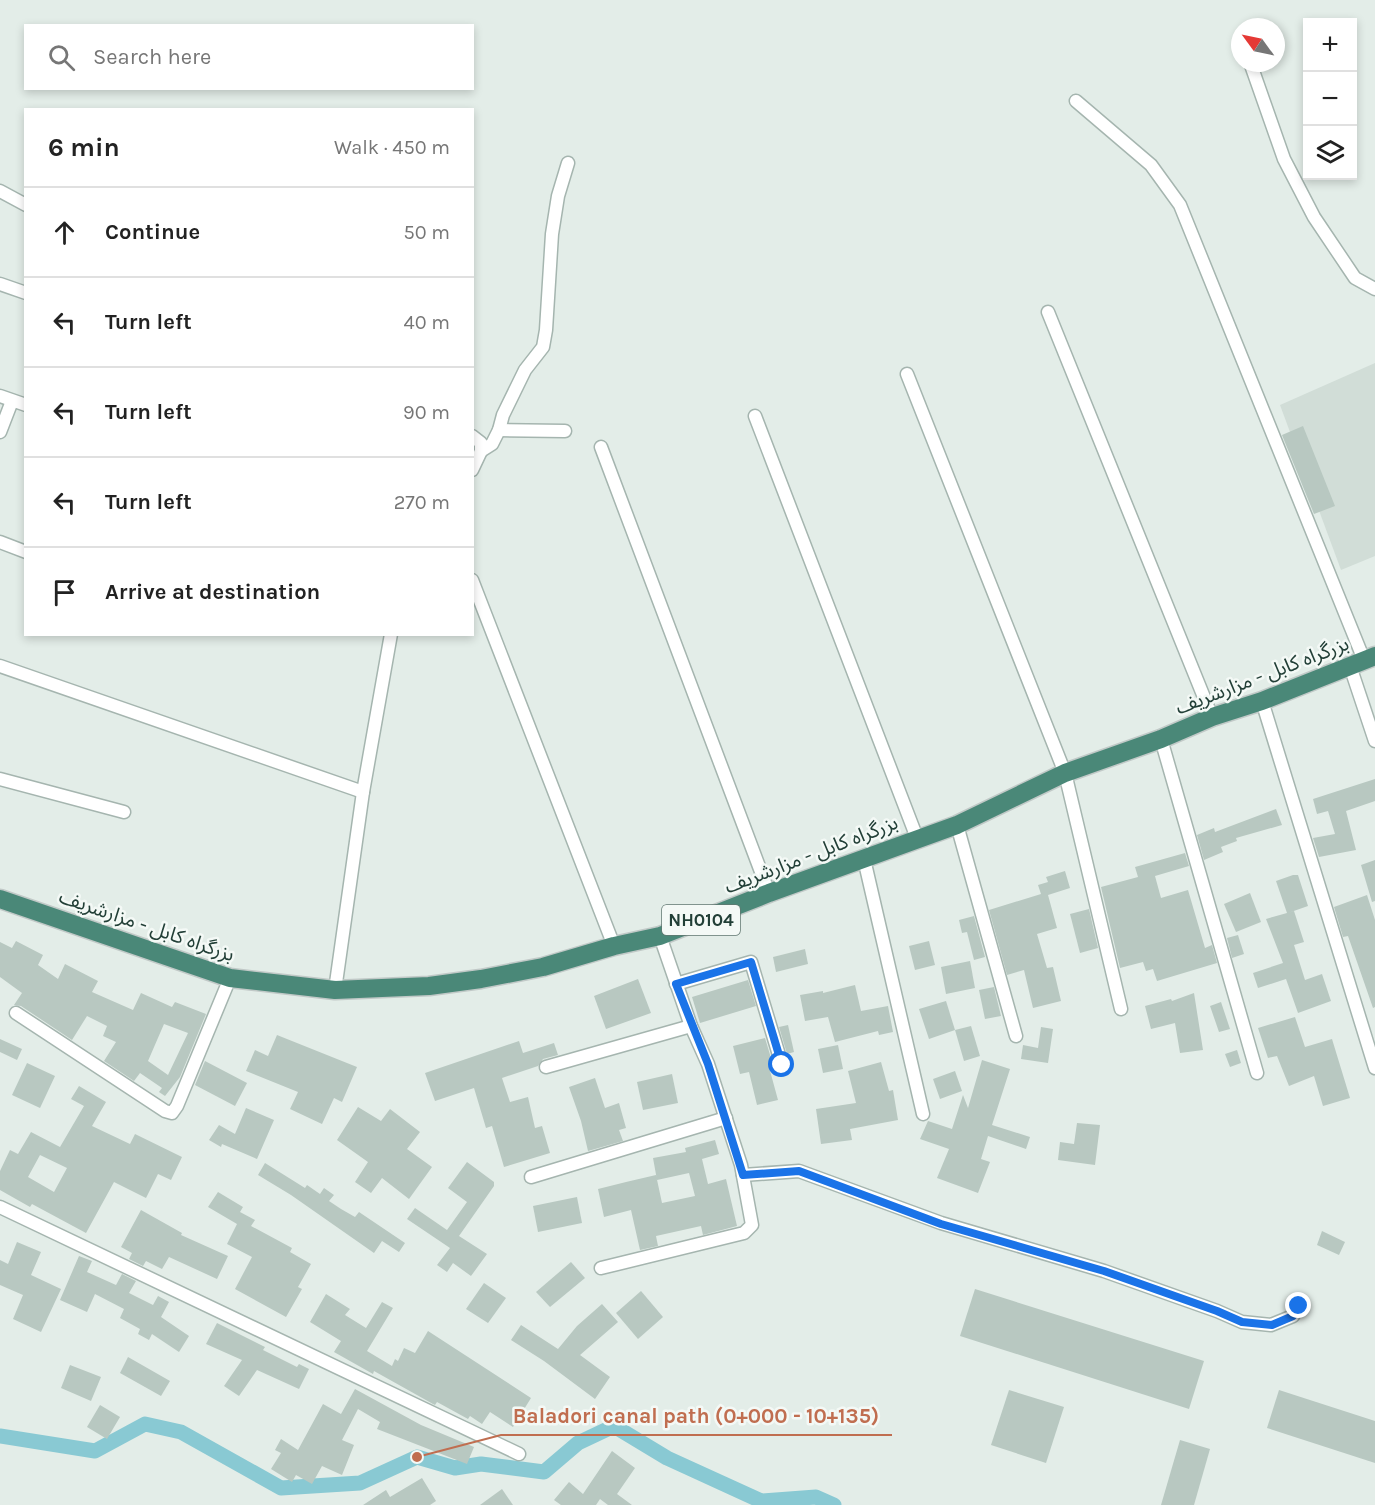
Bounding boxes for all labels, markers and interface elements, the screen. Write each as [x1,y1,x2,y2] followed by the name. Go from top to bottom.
[1231,18,1285,72] north arrow
[1303,18,1357,180] map controls
[1303,18,1357,72] button: +
[24,24,474,90] search box
[45,41,78,74] icon: search
[93,44,211,70] text: Search here
[1303,72,1357,126] button: −
[1303,126,1357,180] button: layers
[48,132,120,163] text: 6 min
[334,136,450,159] text: Walk · 450 m
[48,216,81,249] icon: ahead
[105,219,200,245] text: Continue
[403,221,450,244] text: 50 m
[48,306,81,339] icon: left
[105,309,192,335] text: Turn left
[404,311,450,334] text: 40 m
[48,396,81,429] icon: left
[105,399,192,425] text: Turn left
[403,401,450,424] text: 90 m
[48,486,81,519] icon: left
[105,489,192,515] text: Turn left
[394,491,450,514] text: 270 m
[48,576,81,609] icon: arrive
[105,579,320,605] text: Arrive at destination
[1172,632,1352,719] street label: بزرگراه کابل - مزارشریف
[721,811,901,898] street label: بزرگراه کابل - مزارشریف
[56,885,238,966] street label: بزرگراه کابل - مزارشریف
[662,905,740,935] road number: NH0104
[768,1051,794,1077] route start
[1285,1292,1311,1318] route end
[501,1396,892,1435] callout: Baladori canal path (0+000 - 10+135)
[513,1404,879,1428] text: Baladori canal path (0+000 - 10+135)

